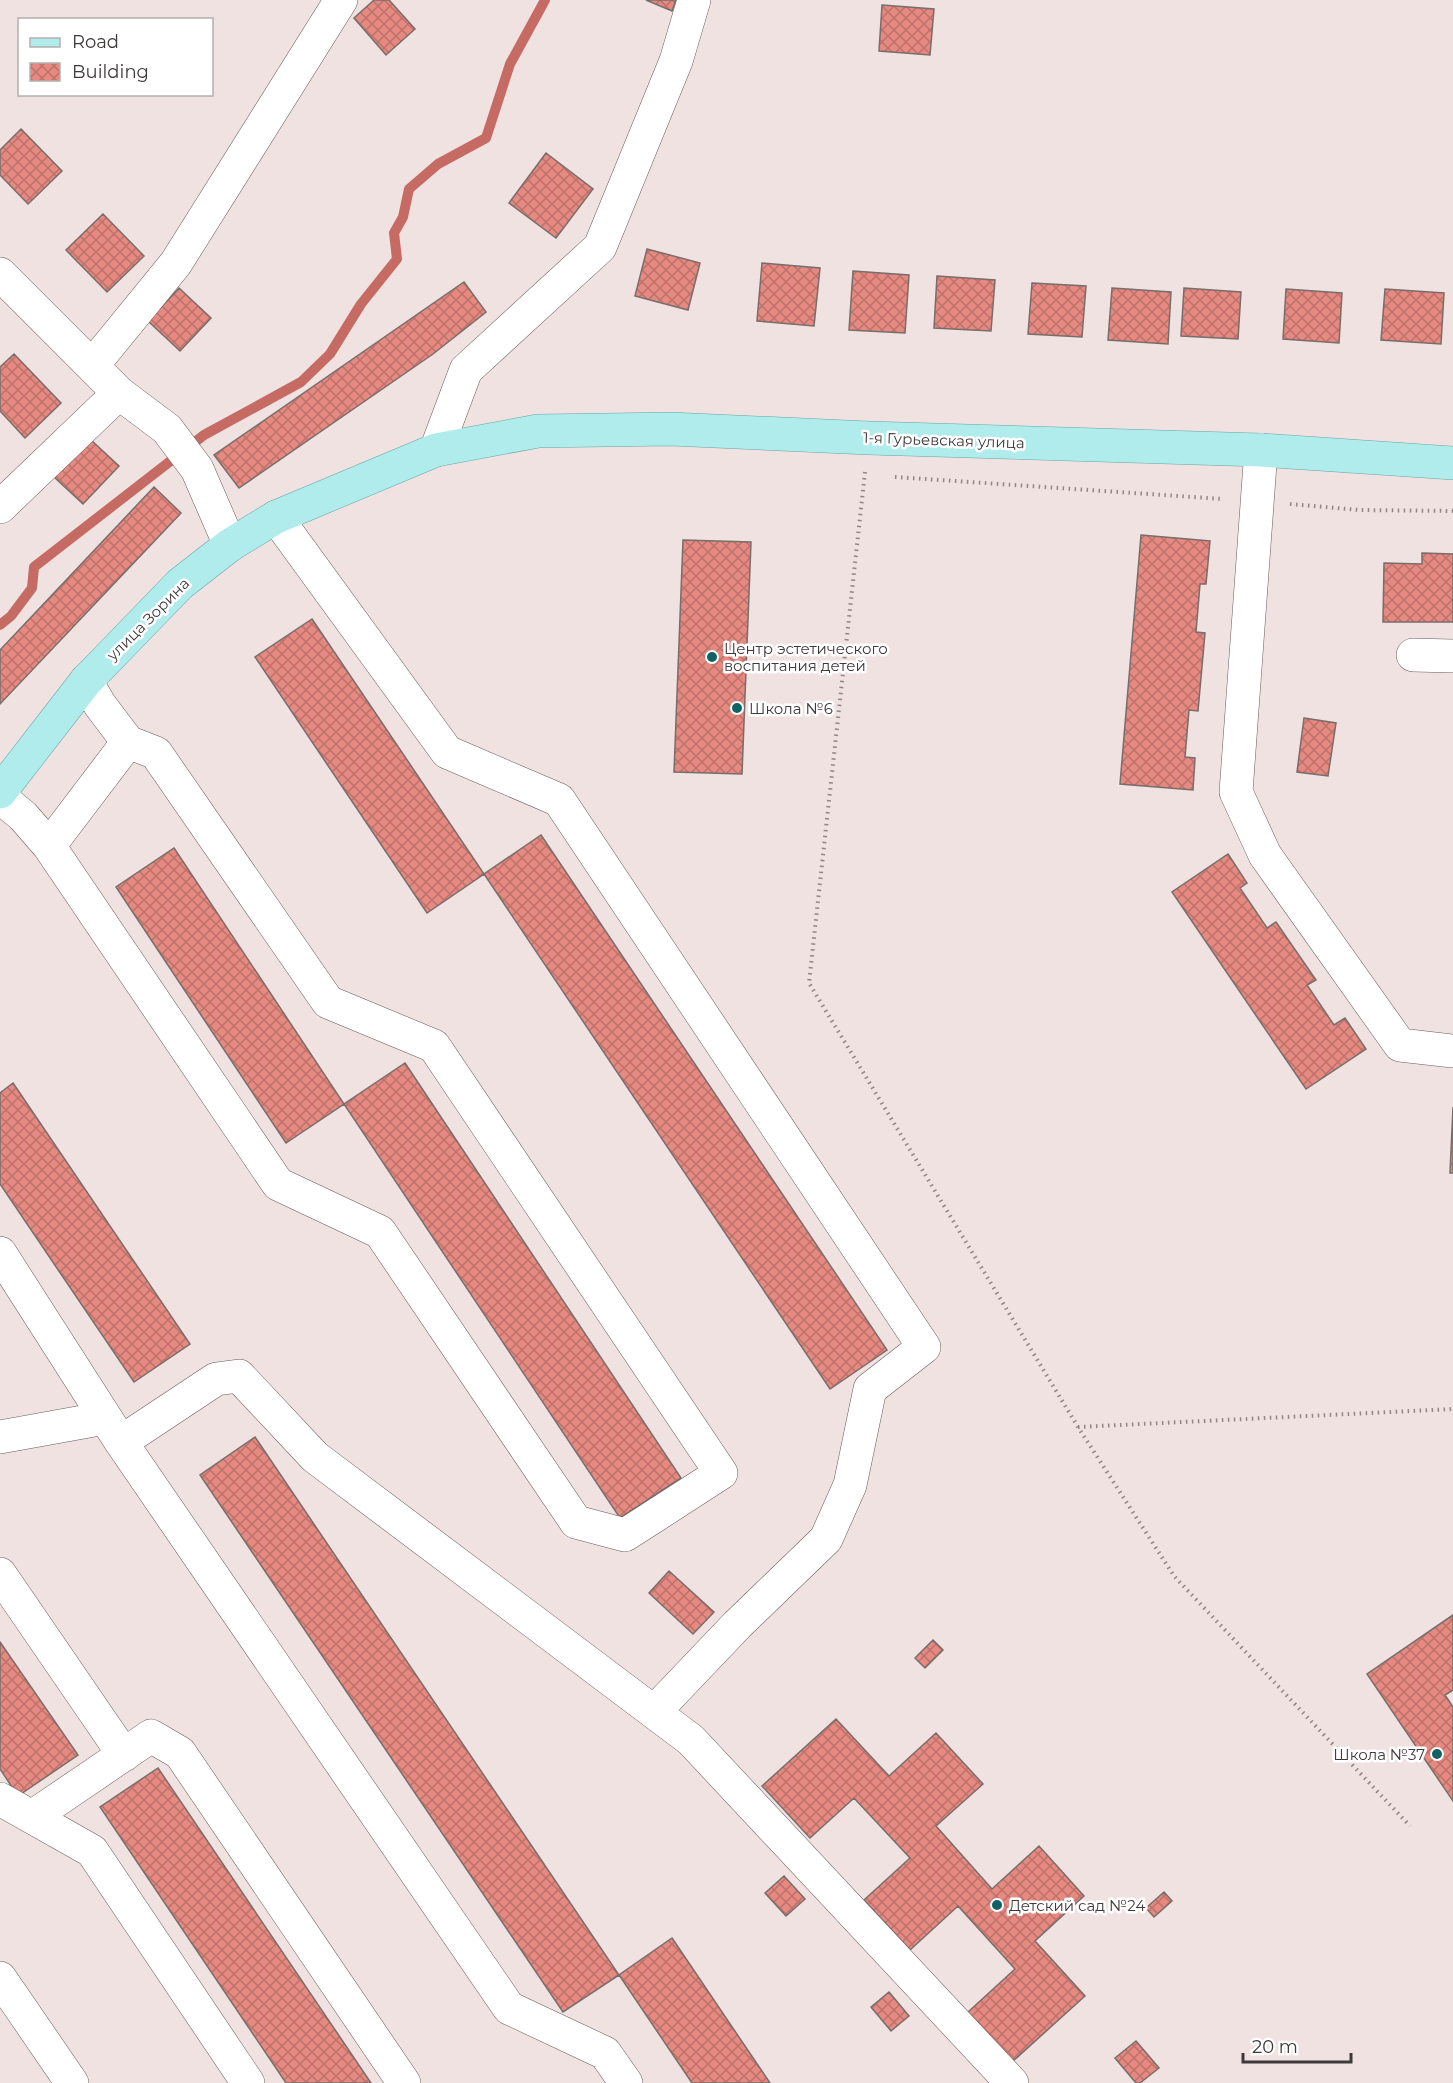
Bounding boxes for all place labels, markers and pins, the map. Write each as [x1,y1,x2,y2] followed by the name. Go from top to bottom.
[724,639,888,675] place label: Центр эстетического воспитания детей
[705,650,719,664] marker: Центр эстетического воспитания детей
[749,699,833,718] place label: Школа №6
[730,701,744,715] marker: Школа №6
[1333,1745,1425,1764] place label: Школа №37
[1430,1747,1444,1761] marker: Школа №37
[1009,1896,1145,1915] place label: Детский сад №24
[990,1898,1004,1912] marker: Детский сад №24

